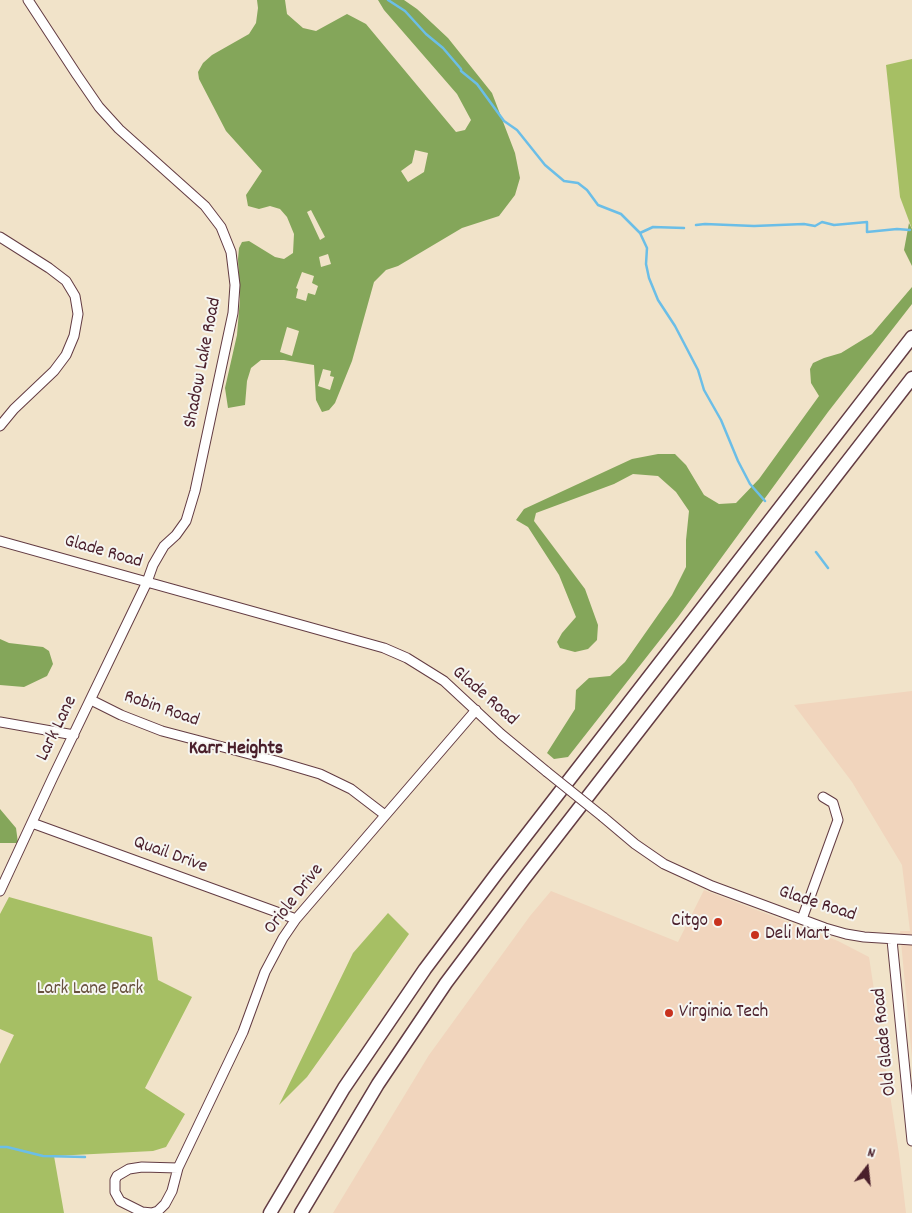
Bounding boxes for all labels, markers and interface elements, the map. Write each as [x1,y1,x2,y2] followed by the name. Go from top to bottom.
[180,296,228,430] street label: Shadow Lake Road
[61,531,145,575] street label: Glade Road
[446,662,522,732] street label: Glade Road
[120,687,202,733] street label: Robin Road
[32,693,84,765] street label: Lark Lane
[189,738,283,762] district label: Karr Heights
[130,832,210,880] street label: Quail Drive
[260,860,330,940] street label: Oriole Drive
[775,882,859,928] street label: Glade Road
[671,911,708,933] place label: Citgo
[712,916,724,928] marker: Citgo
[765,924,830,946] place label: Deli Mart
[749,929,761,941] marker: Deli Mart
[37,979,143,1001] park label: Lark Lane Park
[869,987,903,1097] street label: Old Glade Road
[679,1002,768,1024] place label: Virginia Tech
[663,1007,675,1019] marker: Virginia Tech
[842,1143,892,1193] north arrow
[865,1143,877,1164] text: N

